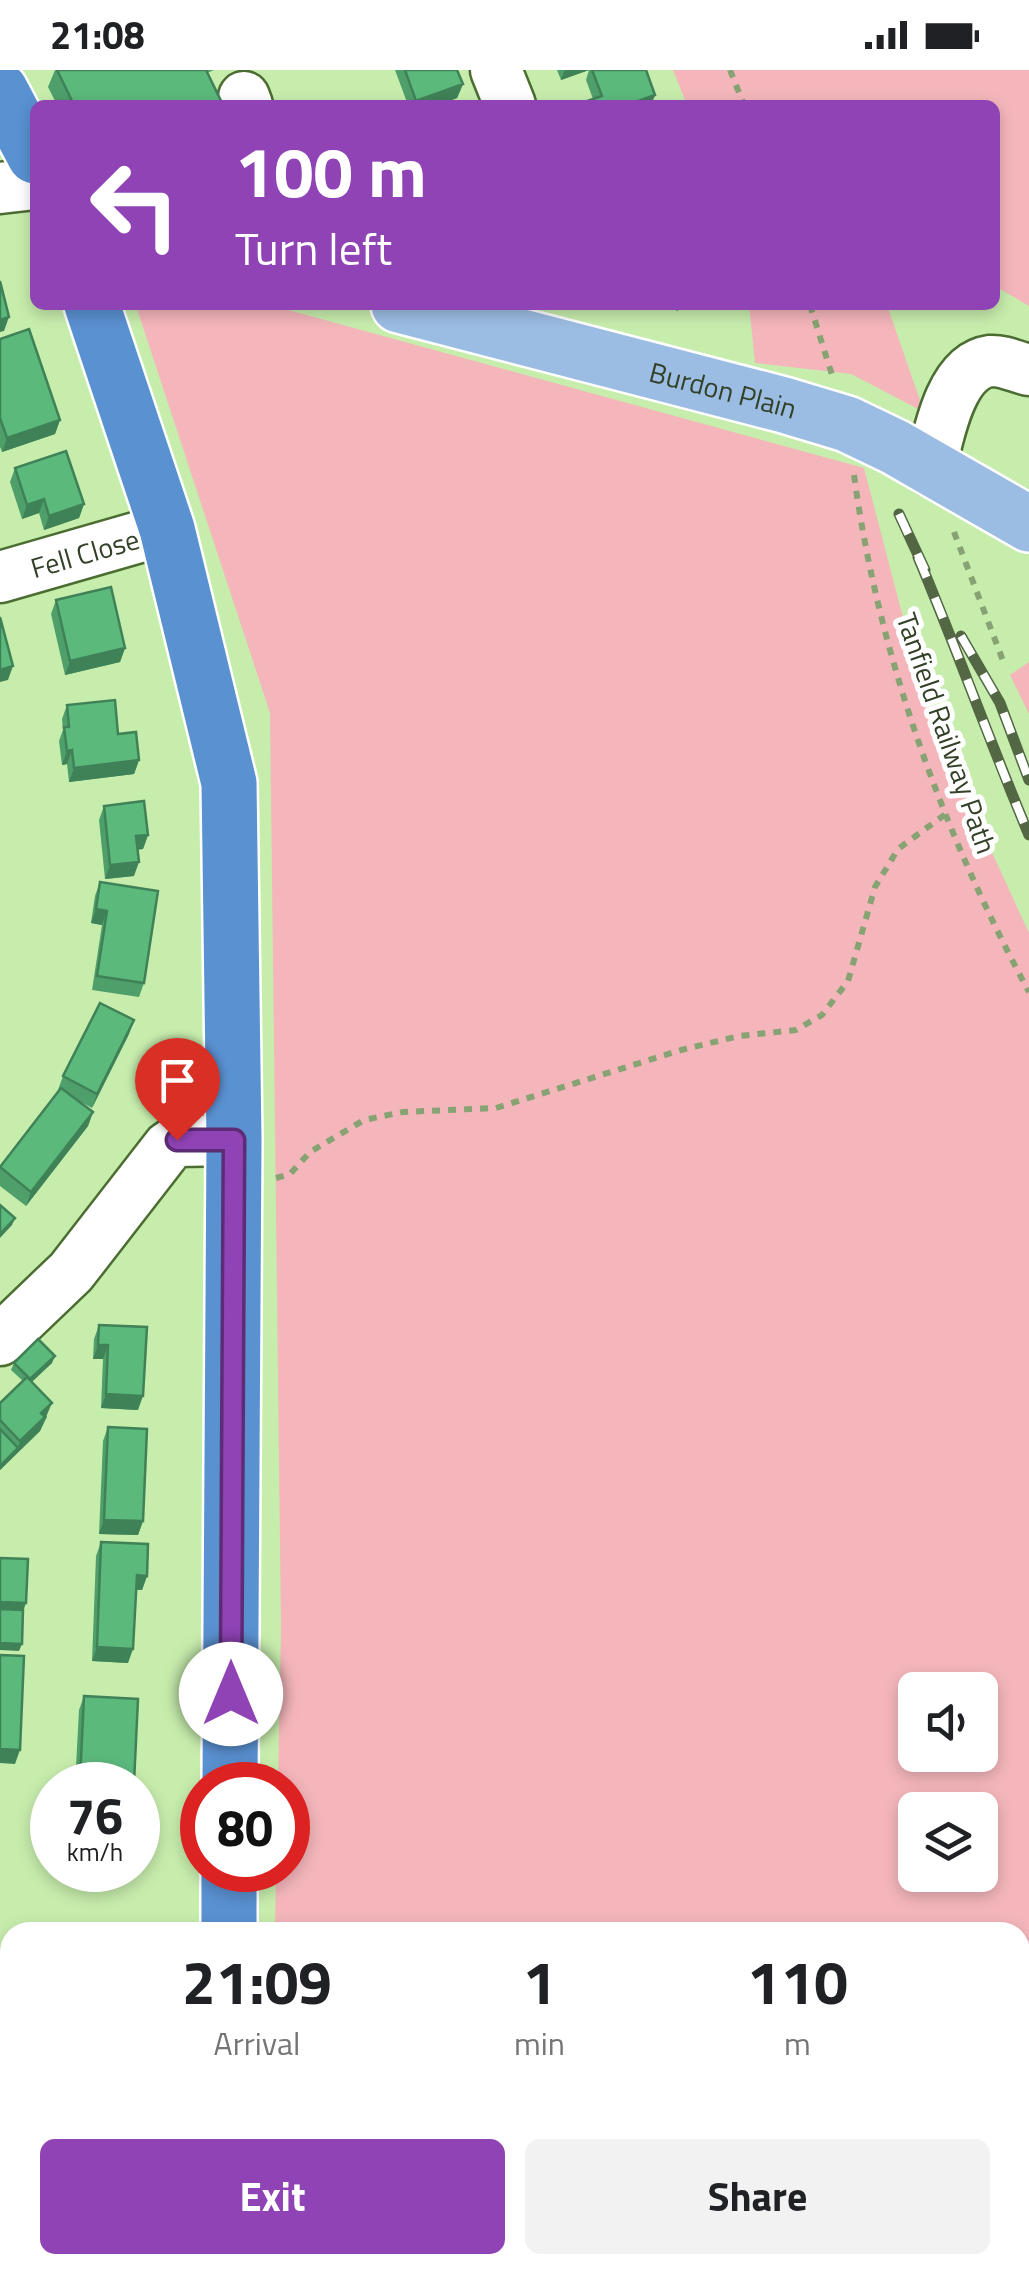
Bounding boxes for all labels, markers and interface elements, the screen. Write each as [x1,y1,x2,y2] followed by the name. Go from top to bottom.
[50,6,145,64] text: 21:08
[235,118,427,224] text: 100 m
[70,140,200,270] icon: left
[235,214,392,282] text: Turn left
[645,349,802,429] street label: Burdon Plain
[25,517,144,589] street label: Fell Close
[886,607,1008,859] street label: Tanfield Railway Path
[135,1038,220,1141] pin
[150,1053,205,1108] icon: arrive
[179,1642,283,1746] position arrow
[898,1672,998,1892] map controls
[898,1672,998,1772] button: sound
[180,1762,310,1892] speed limit sign: 80
[67,1777,123,1853] text: 76
[898,1792,998,1892] button: layers
[67,1833,123,1871] text: km/h
[182,1936,332,2027] text: 21:09
[523,1936,556,2027] text: 1
[747,1936,848,2027] text: 110
[214,2019,300,2067] text: Arrival
[514,2019,565,2067] text: min
[784,2019,811,2067] text: m
[40,2139,505,2254] button: Exit
[525,2139,990,2254] button: Share

